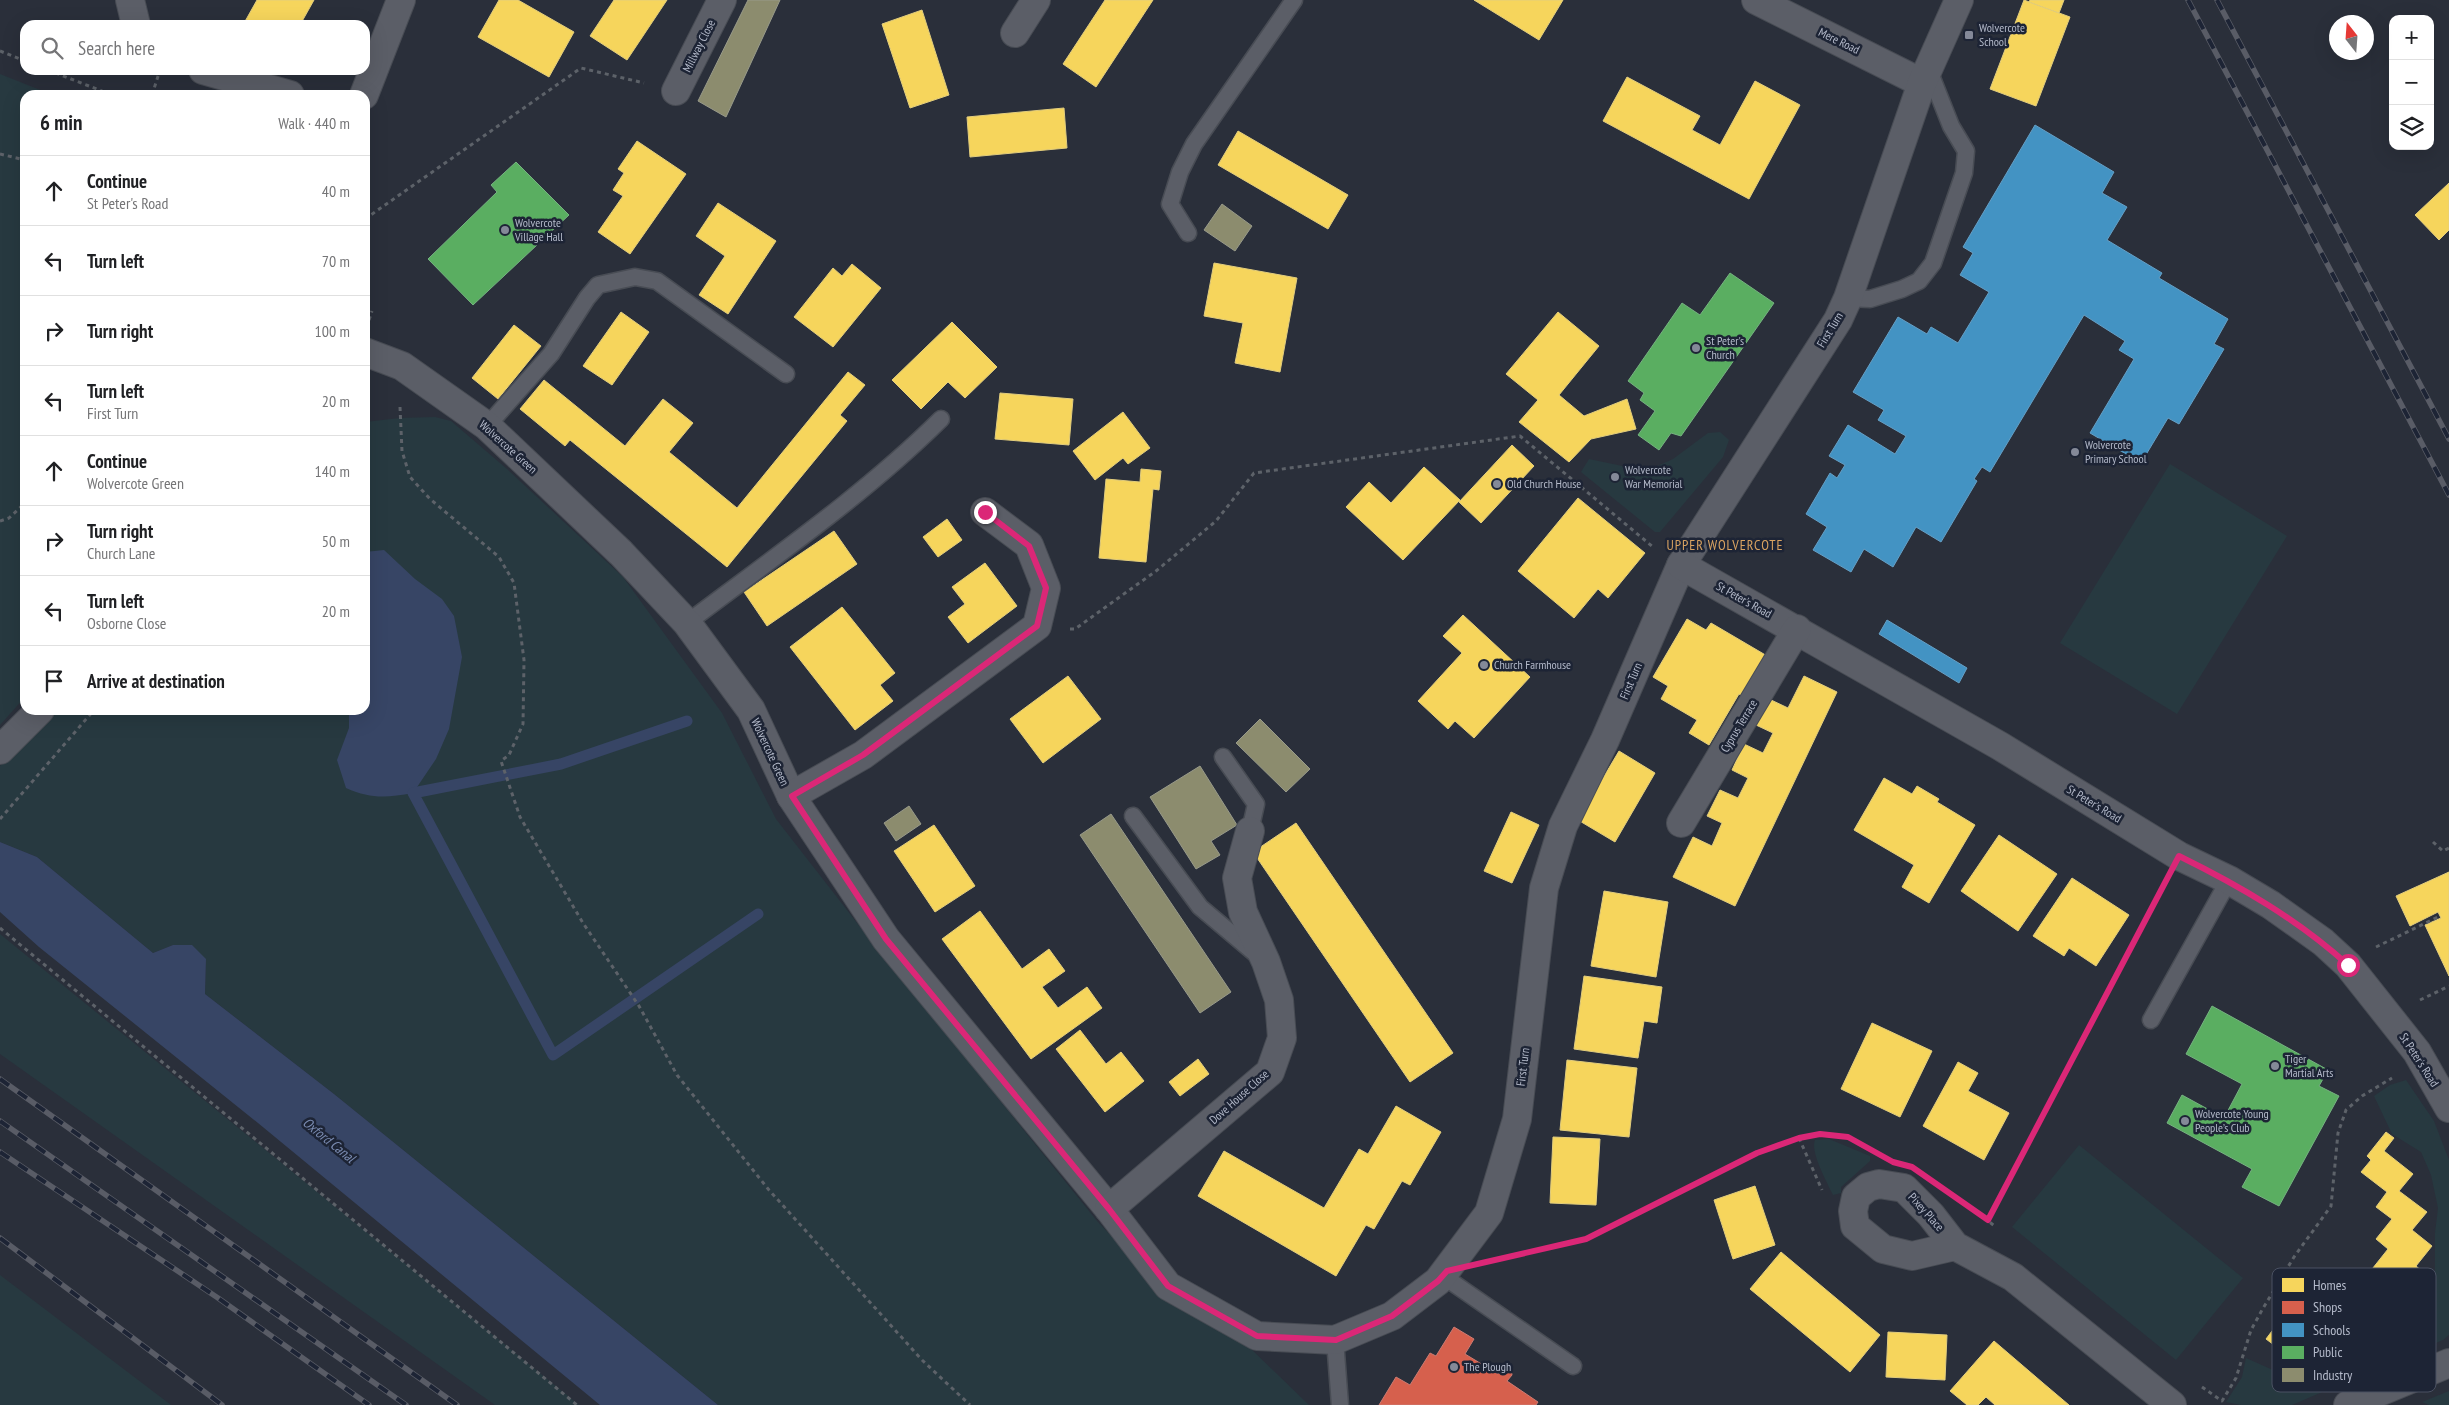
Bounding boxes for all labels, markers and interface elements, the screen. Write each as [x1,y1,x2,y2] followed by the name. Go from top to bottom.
[2329,15,2374,60] north arrow
[2389,15,2434,150] map controls
[2389,15,2434,60] button: +
[679,17,718,75] street label: Millway Close
[20,20,370,75] search box
[1979,20,2025,49] place label: Wolvercote School
[1816,24,1862,57] street label: Mere Road
[1963,29,1975,41] marker: Wolvercote School
[38,34,66,62] icon: search
[78,36,155,60] text: Search here
[2389,60,2434,105] button: −
[2389,105,2434,150] button: layers
[40,109,82,136] text: 6 min
[278,113,350,133] text: Walk · 440 m
[87,169,147,193] text: Continue
[40,177,68,205] icon: ahead
[322,181,350,201] text: 40 m
[87,193,168,213] text: St Peter's Road
[514,215,563,244] place label: Wolvercote Village Hall
[499,224,511,236] marker: Wolvercote Village Hall
[40,247,68,275] icon: left
[87,249,144,273] text: Turn left
[322,251,350,271] text: 70 m
[1813,309,1846,350] street label: First Turn
[40,317,68,345] icon: right
[87,319,153,343] text: Turn right
[315,321,350,341] text: 100 m
[1706,333,1744,362] place label: St Peter's Church
[1690,342,1702,354] marker: St Peter's Church
[87,379,144,403] text: Turn left
[40,387,68,415] icon: left
[322,391,350,411] text: 20 m
[87,403,138,423] text: First Turn
[476,417,540,477] street label: Wolvercote Green
[2085,437,2147,466] place label: Wolvercote Primary School
[2069,446,2081,458] marker: Wolvercote Primary School
[87,449,147,473] text: Continue
[40,457,68,485] icon: ahead
[315,461,350,481] text: 140 m
[1625,462,1683,491] place label: Wolvercote War Memorial
[1609,471,1621,483] marker: Wolvercote War Memorial
[87,473,184,493] text: Wolvercote Green
[1507,476,1581,491] place label: Old Church House
[1491,478,1503,490] marker: Old Church House
[974,501,997,524] route end
[87,519,153,543] text: Turn right
[40,527,68,555] icon: right
[322,531,350,551] text: 50 m
[1666,536,1784,554] district label: UPPER WOLVERCOTE
[87,543,155,563] text: Church Lane
[1714,578,1775,621] street label: St Peter's Road
[87,589,144,613] text: Turn left
[40,597,68,625] icon: left
[322,601,350,621] text: 20 m
[87,613,166,633] text: Osborne Close
[1494,657,1571,672] place label: Church Farmhouse
[1478,659,1490,671] marker: Church Farmhouse
[1616,660,1645,701] street label: First Turn
[40,667,68,695] icon: arrive
[87,669,225,693] text: Arrive at destination
[1717,697,1760,755] street label: Cyprus Terrace
[748,716,793,788] street label: Wolvercote Green
[2064,781,2124,826] street label: St Peter's Road
[2337,954,2360,977] route start
[2396,1030,2442,1089] street label: St Peter's Road
[1513,1047,1532,1087] street label: First Turn
[2285,1051,2333,1080] place label: Tiger Martial Arts
[2269,1060,2281,1072] marker: Tiger Martial Arts
[1206,1066,1271,1127] street label: Dove House Close
[2195,1106,2269,1135] place label: Wolvercote Young People’s Club
[299,1113,360,1168] water label: Oxford Canal
[2179,1115,2191,1127] marker: Wolvercote Young People’s Club
[1905,1189,1947,1234] street label: Pixey Place
[2272,1268,2436,1392] legend
[2313,1276,2346,1294] text: Homes
[2313,1298,2342,1316] text: Shops
[2313,1321,2350,1339] text: Schools
[2313,1343,2342,1361] text: Public
[1464,1359,1511,1374] place label: The Plough
[1448,1361,1460,1373] marker: The Plough
[2313,1366,2353,1384] text: Industry

